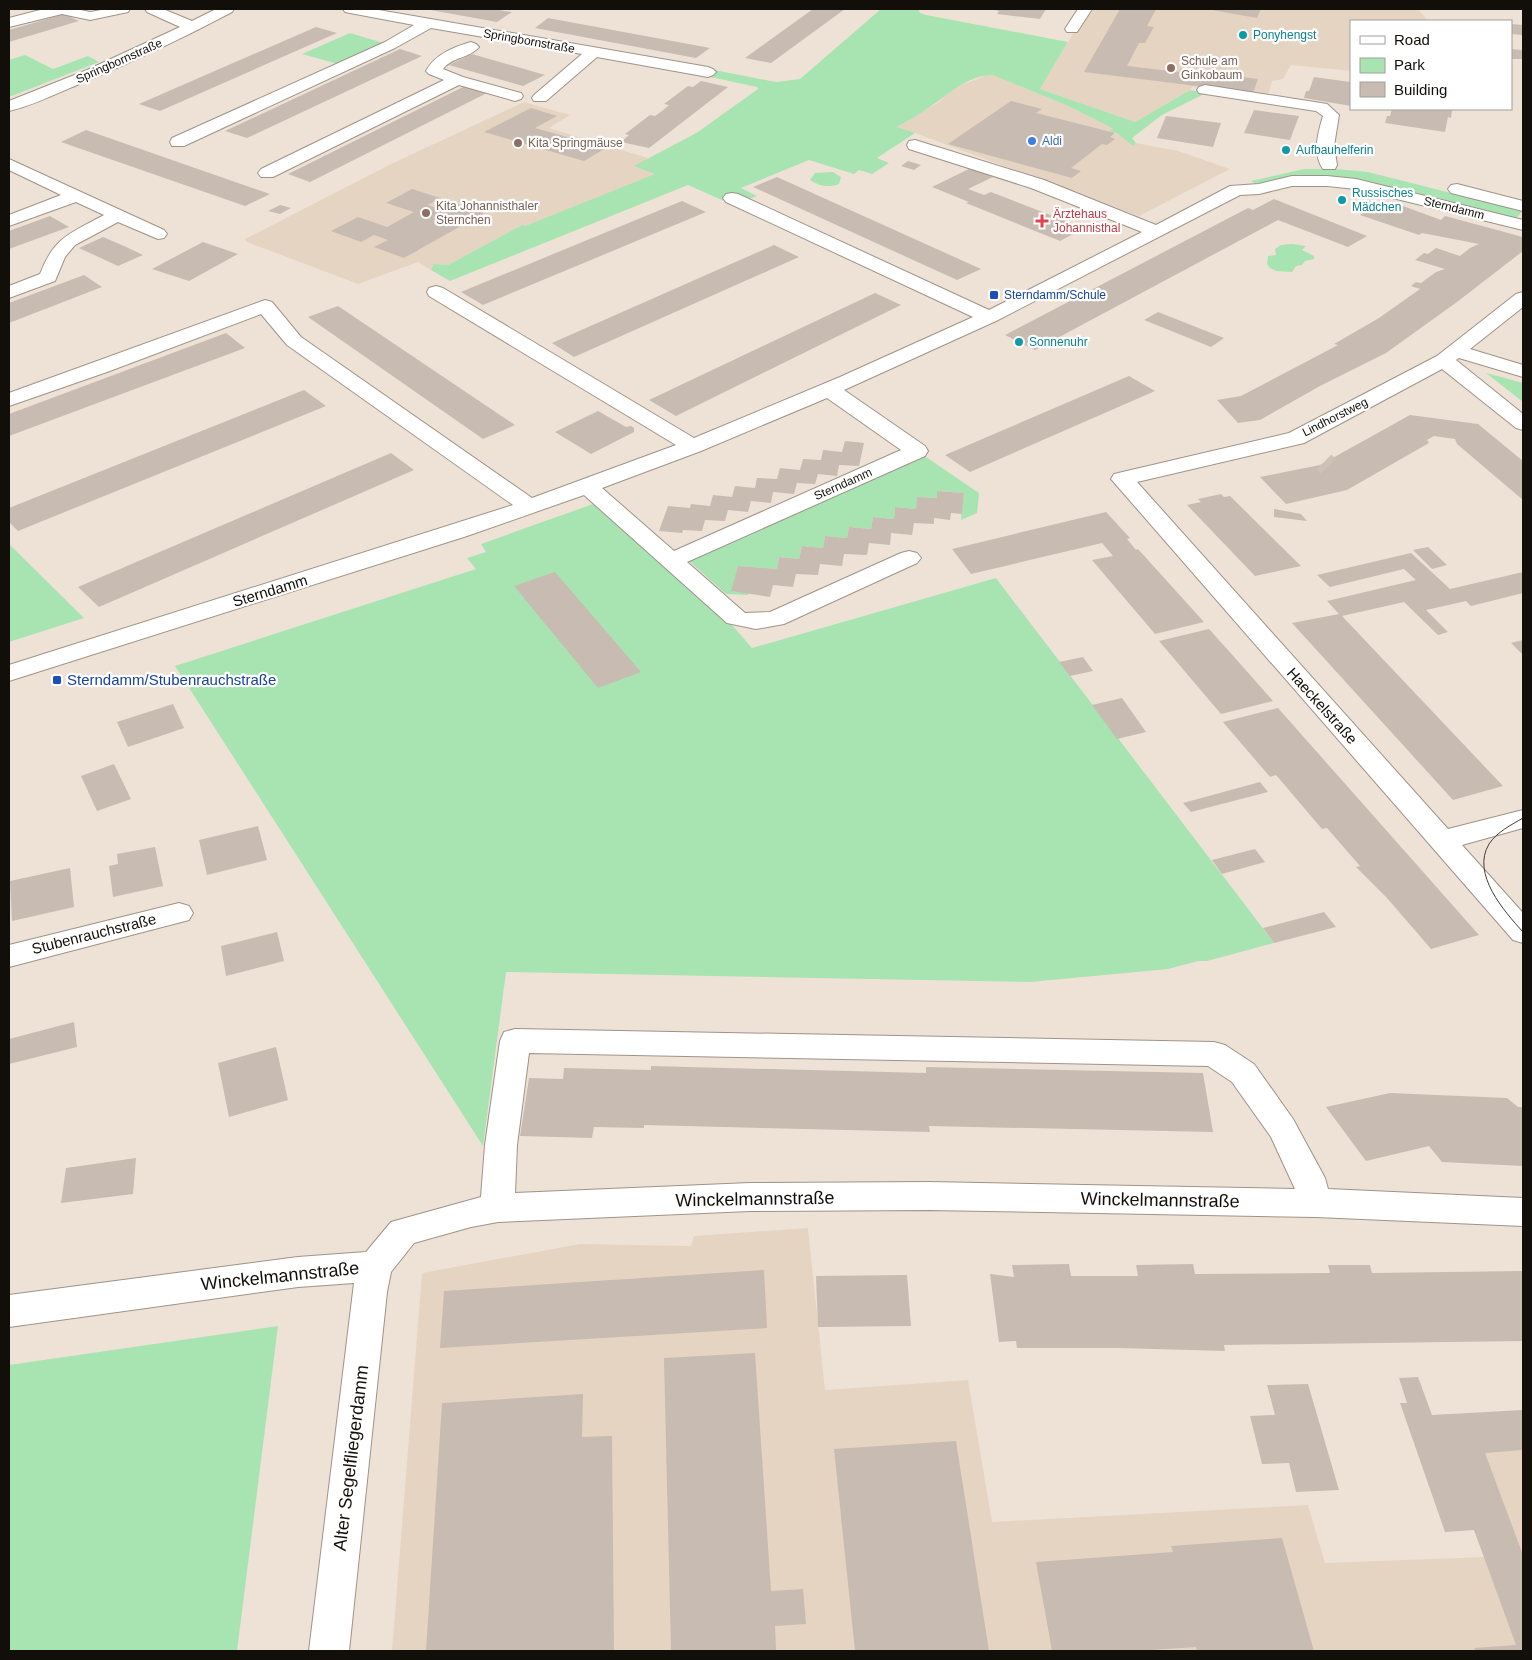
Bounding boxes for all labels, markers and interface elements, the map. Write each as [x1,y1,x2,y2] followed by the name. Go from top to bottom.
[1350,20,1512,110] legend
[482,26,576,56] street label: Springbornstraße
[1253,28,1317,42] place label: Ponyhengst
[1237,29,1249,41] marker: Ponyhengst
[1394,31,1430,48] text: Road
[74,36,164,86] street label: Springbornstraße
[1181,54,1242,82] place label: Schule am Ginkobaum
[1394,56,1425,73] text: Park
[1165,62,1177,74] marker: Schule am Ginkobaum
[1394,81,1447,98] text: Building
[1042,134,1062,148] place label: Aldi
[1026,135,1038,147] marker: Aldi
[528,136,623,150] place label: Kita Springmäuse
[512,137,524,149] marker: Kita Springmäuse
[1296,143,1373,157] place label: Aufbauhelferin
[1280,144,1292,156] marker: Aufbauhelferin
[1352,186,1413,214] place label: Russisches Mädchen
[1336,194,1348,206] marker: Russisches Mädchen
[1422,194,1486,222] street label: Sterndamm
[436,199,538,227] place label: Kita Johannisthaler Sternchen
[420,207,432,219] marker: Kita Johannisthaler Sternchen
[1053,207,1120,235] place label: Ärztehaus Johannisthal
[1035,214,1049,228] marker: Ärztehaus Johannisthal
[1004,288,1106,302] place label: Sterndamm/Schule
[988,289,1000,301] marker: Sterndamm/Schule
[1029,335,1088,349] place label: Sonnenuhr
[1013,336,1025,348] marker: Sonnenuhr
[1300,395,1370,439] street label: Lindhorstweg
[812,465,874,503] street label: Sterndamm
[230,571,309,610] street label: Sterndamm
[1284,664,1361,747] street label: Haeckelstraße
[67,671,276,688] place label: Sterndamm/Stubenrauchstraße
[51,674,63,686] marker: Sterndamm/Stubenrauchstraße
[30,910,158,957] street label: Stubenrauchstraße
[675,1188,835,1210] street label: Winckelmannstraße
[1080,1189,1240,1211] street label: Winckelmannstraße
[200,1258,360,1294] street label: Winckelmannstraße
[330,1364,372,1552] street label: Alter Segelfliegerdamm

